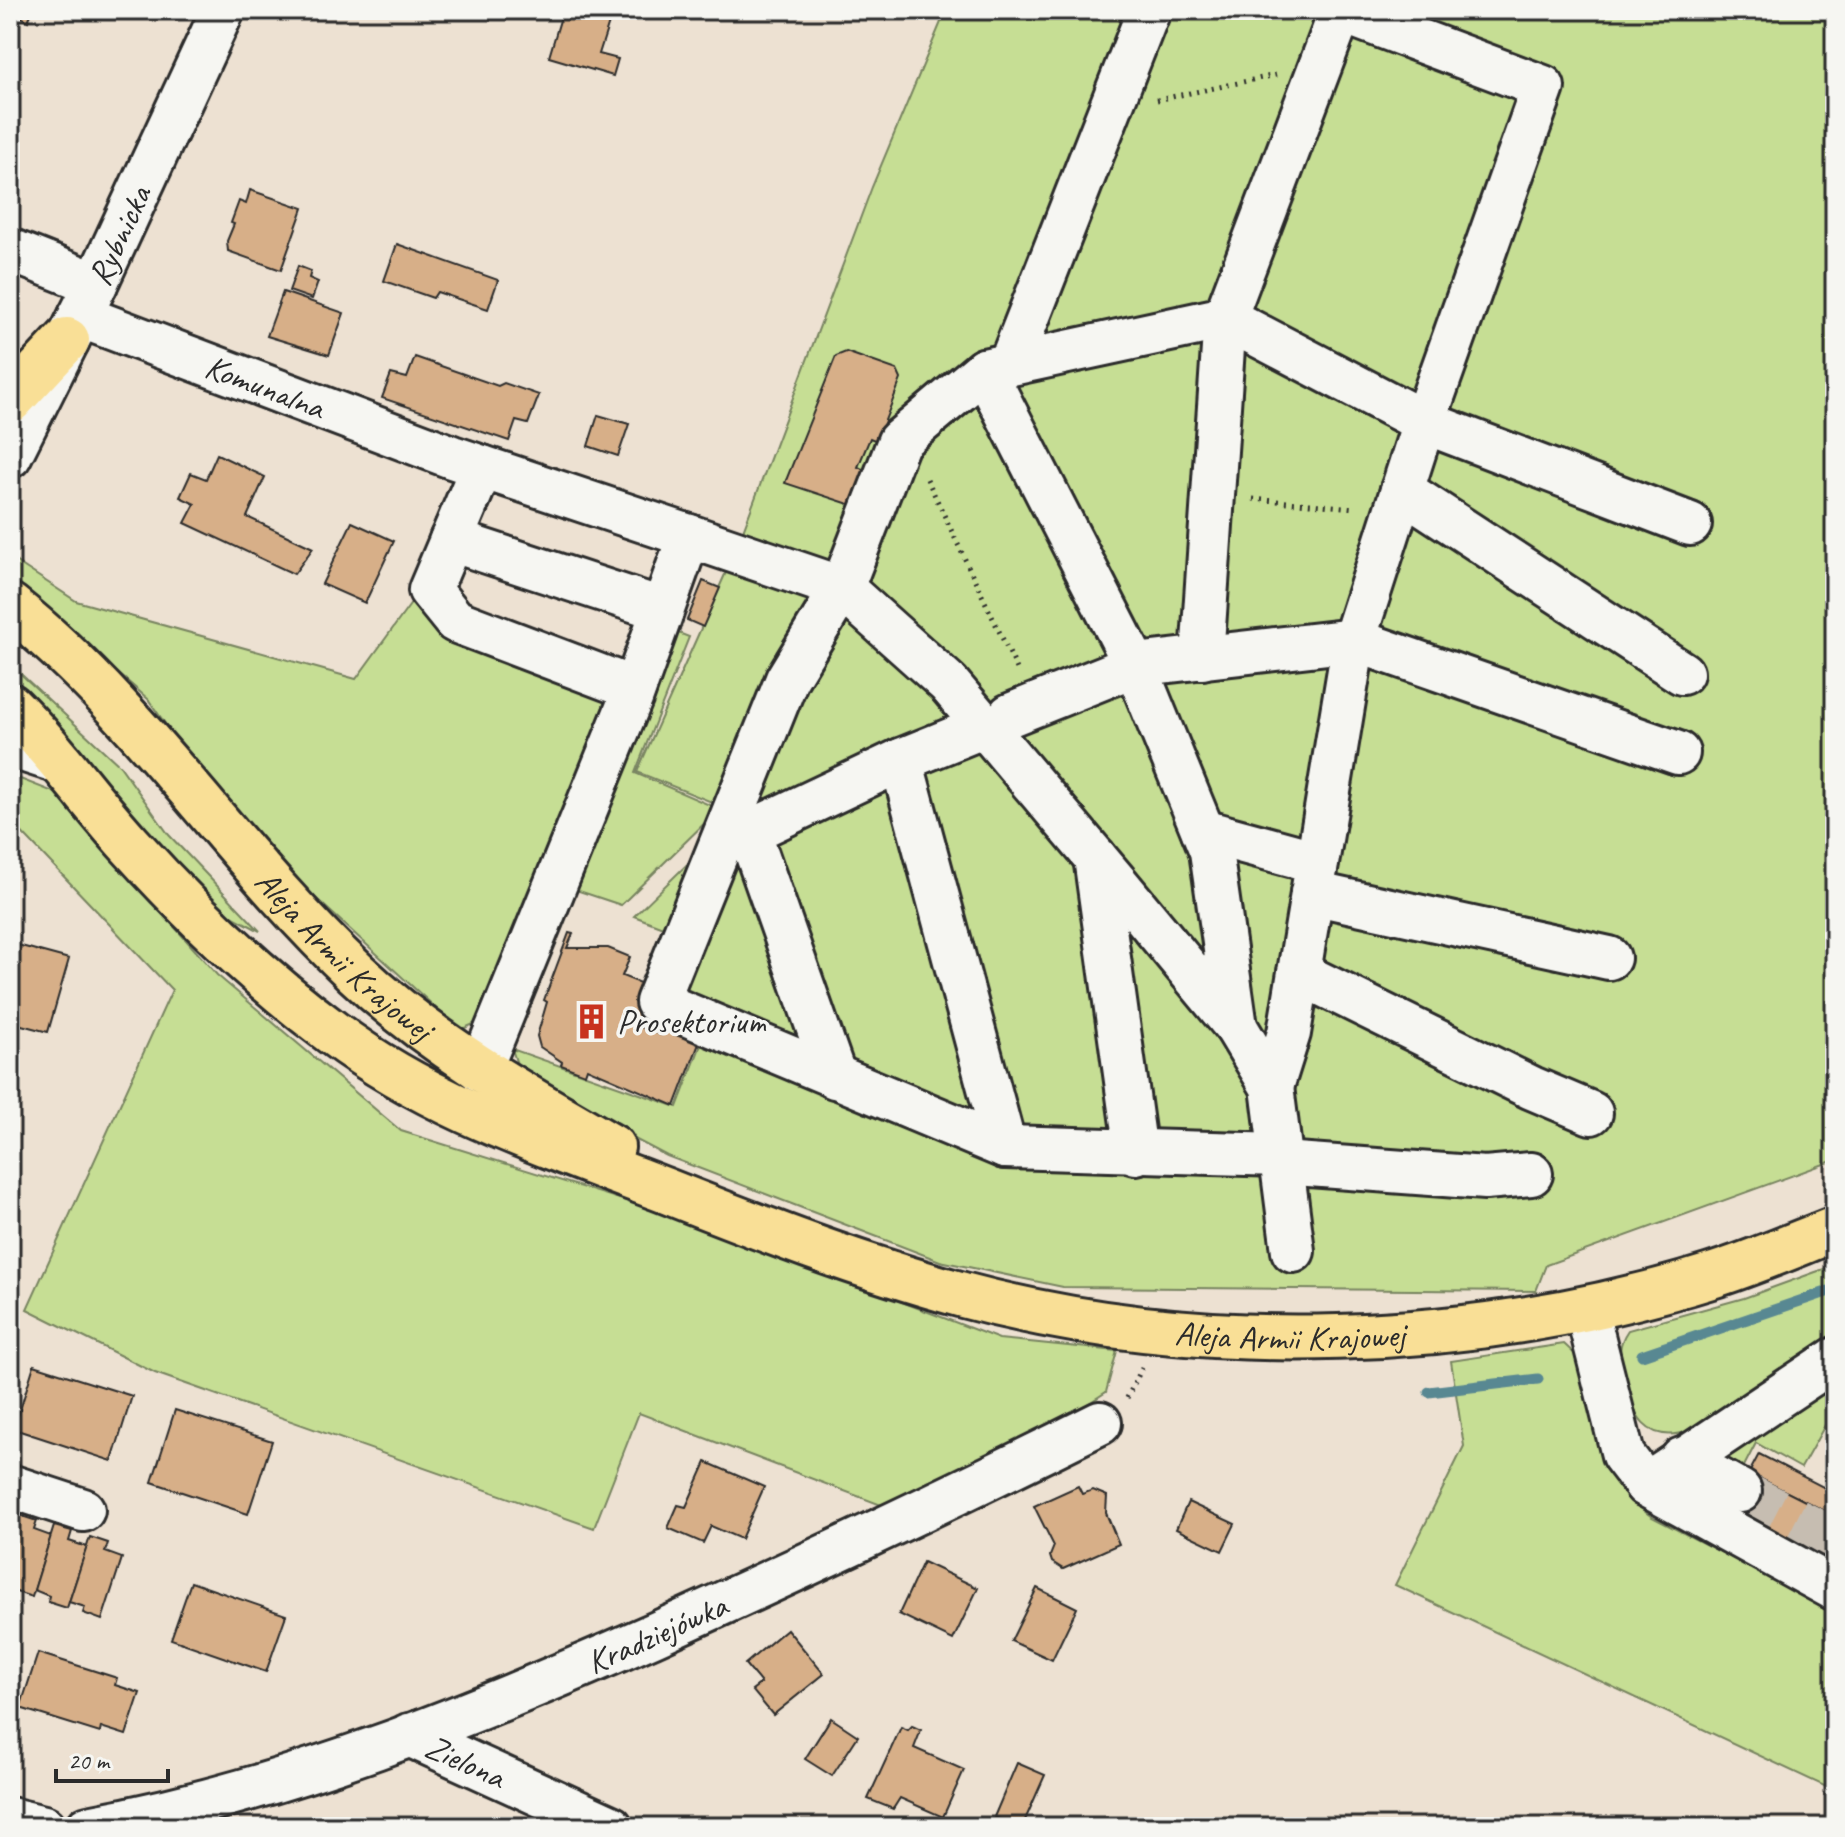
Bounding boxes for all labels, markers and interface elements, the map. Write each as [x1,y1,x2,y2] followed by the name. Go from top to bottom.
[77,177,162,292] street label: Rybnicka
[199,345,333,429] street label: Komunalna
[246,861,444,1053] street label: Aleja Armii Krajowej
[617,1000,767,1043] place label: Prosektorium
[572,1002,610,1040] building icon: Prosektorium
[1173,1311,1410,1359] street label: Aleja Armii Krajowej
[580,1583,736,1684] street label: Kradziejówka
[418,1724,514,1799] street label: Zielona
[56,1733,168,1783] scale bar
[68,1746,111,1776] text: 20 m

